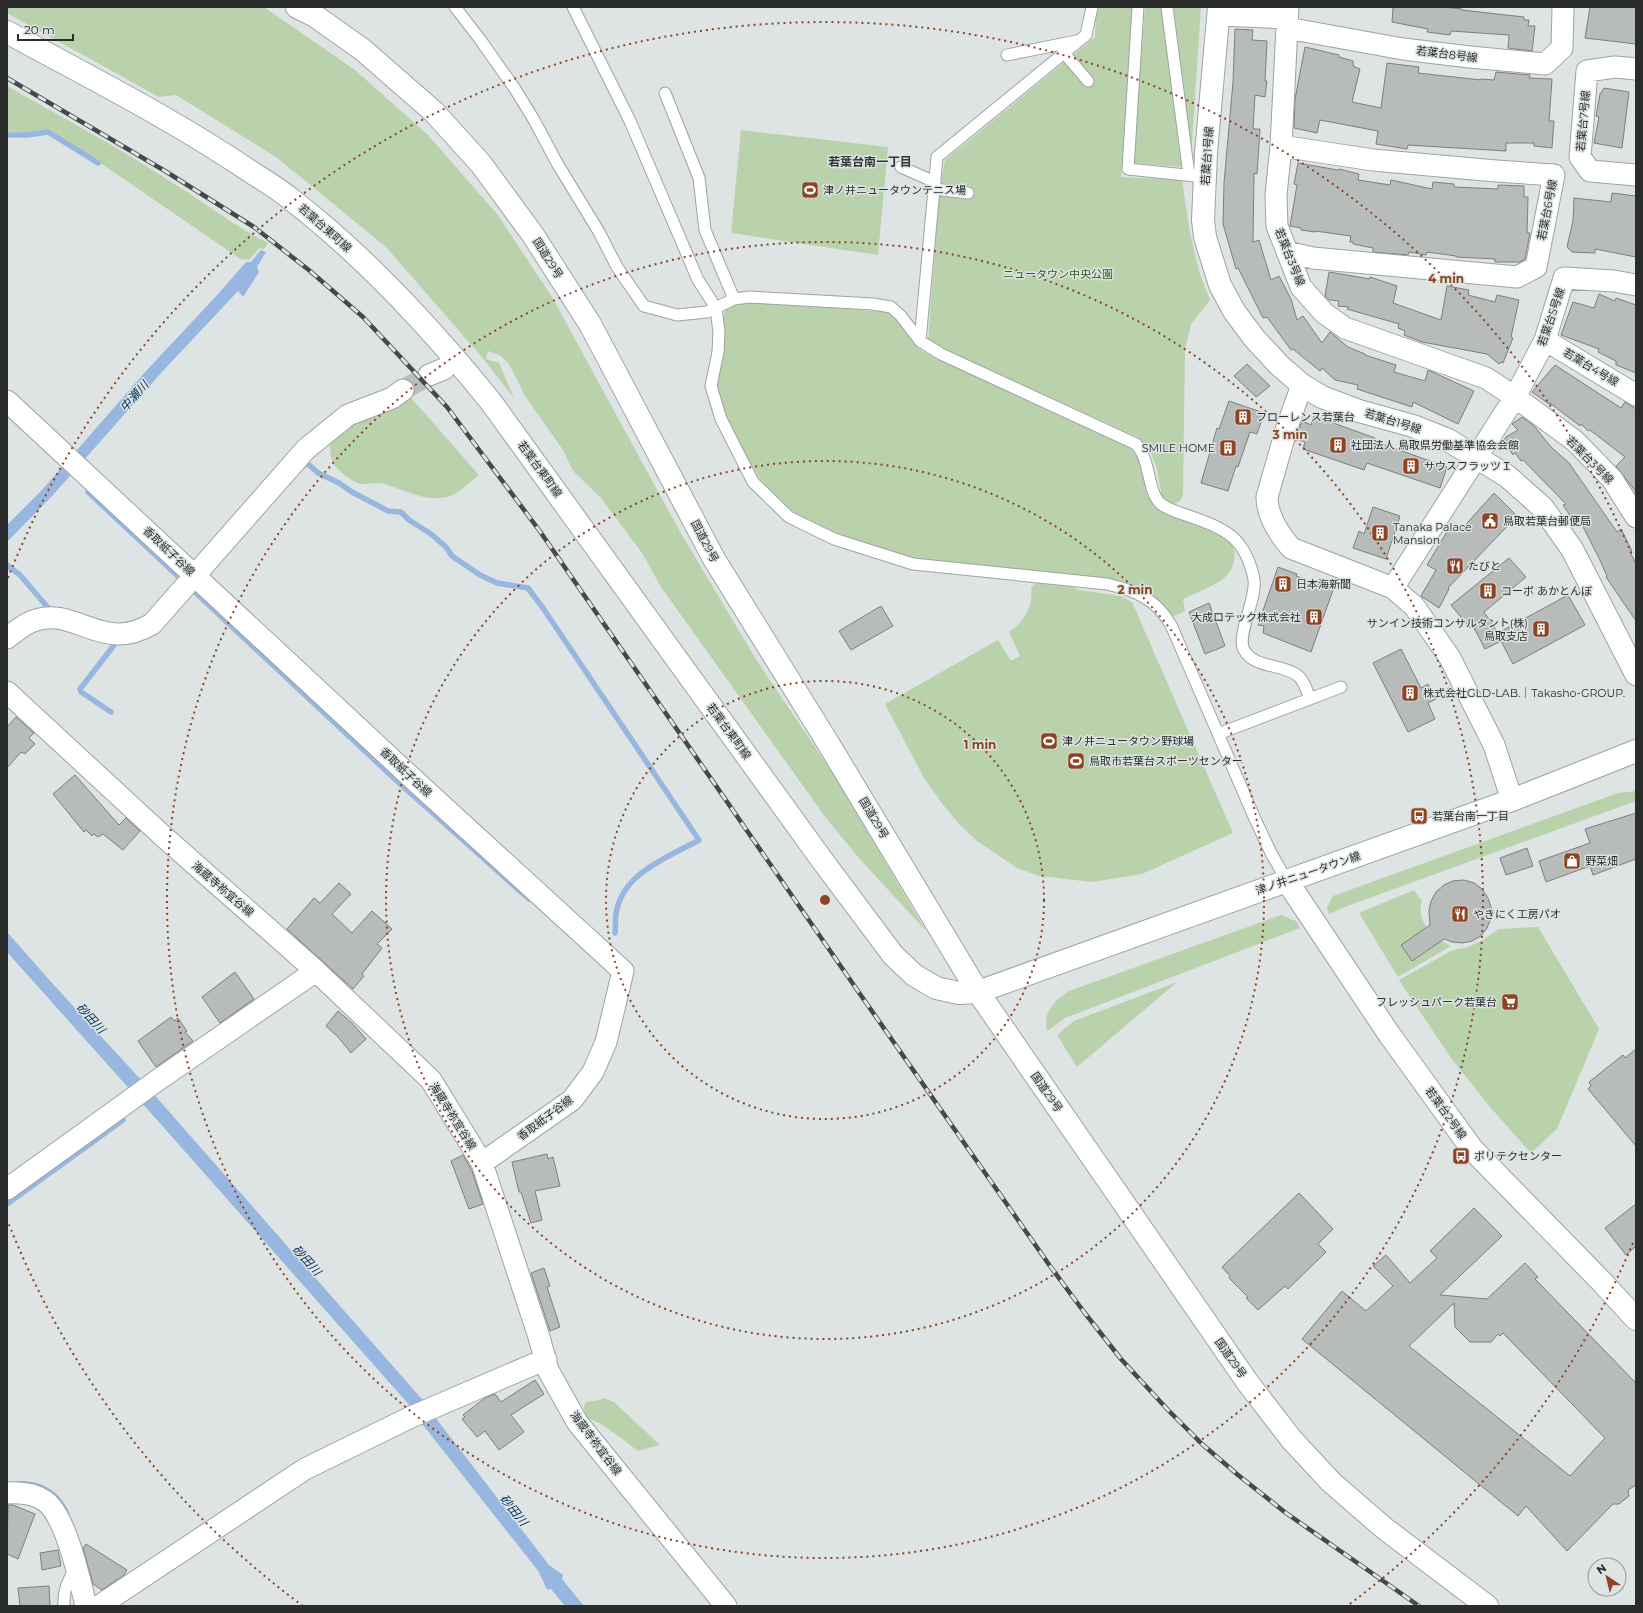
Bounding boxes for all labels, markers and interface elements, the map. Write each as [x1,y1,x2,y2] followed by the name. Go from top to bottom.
[18,16,73,42] scale bar
[24,22,55,37] text: 20 m
[1415,43,1479,65] street label: 若葉台8号線
[1573,90,1593,152] street label: 若葉台7号線
[1198,126,1216,186] street label: 若葉台1号線
[828,154,912,169] district label: 若葉台南一丁目
[1534,178,1560,242] street label: 若葉台6号線
[800,180,820,200] sports icon: 津ノ井ニュータウンテニス場
[823,183,966,197] place label: 津ノ井ニュータウンテニス場
[296,201,354,255] street label: 若葉台東町線
[1272,226,1308,288] street label: 若葉台3号線
[530,235,566,281] street label: 国道29号
[1003,267,1113,281] park label: ニュータウン中央公園
[1428,271,1464,286] text: 4 min
[1534,286,1568,348] street label: 若葉台5号線
[1561,345,1621,389] street label: 若葉台4号線
[116,376,153,414] water label: 中瀬川
[1363,406,1423,436] street label: 若葉台1号線
[1233,407,1253,427] building icon: フローレンス若葉台
[1256,410,1355,424] place label: フローレンス若葉台
[1272,427,1308,442] text: 3 min
[1563,433,1617,487] street label: 若葉台3号線
[1328,435,1348,455] building icon: 社団法人 鳥取県労働基準協会会館
[515,438,565,500] street label: 若葉台東町線
[1218,438,1238,458] building icon: SMILE HOME
[1351,438,1519,452] place label: 社団法人 鳥取県労働基準協会会館
[1142,441,1215,455] place label: SMILE HOME
[1401,456,1421,476] building icon: サウスフラッツＩ
[1424,459,1512,473] place label: サウスフラッツＩ
[1480,511,1500,531] public building icon: 鳥取若葉台郵便局
[1503,514,1591,528] place label: 鳥取若葉台郵便局
[688,517,722,565] street label: 国道29号
[1393,520,1472,547] place label: Tanaka Palace Mansion
[140,523,198,579] street label: 香取紙子谷線
[1370,523,1390,543] building icon: Tanaka Palace Mansion
[1445,556,1465,576] restaurant icon: たびと
[1468,559,1501,573] place label: たびと
[1273,574,1293,594] building icon: 日本海新聞
[1296,577,1351,591] place label: 日本海新聞
[1478,581,1498,601] building icon: コーポ あかとんぼ
[1118,582,1152,597] text: 2 min
[1501,584,1592,598] place label: コーポ あかとんぼ
[1304,607,1324,627] building icon: 大成ロテック株式会社
[1191,610,1301,624] place label: 大成ロテック株式会社
[1367,616,1528,643] place label: サンイン技術コンサルタント(株) 鳥取支店
[1531,619,1551,639] building icon: サンイン技術コンサルタント(株) 鳥取支店
[1400,683,1420,703] building icon: 株式会社GLD-LAB.｜Takasho-GROUP.
[1423,686,1625,700] place label: 株式会社GLD-LAB.｜Takasho-GROUP.
[704,700,754,762] street label: 若葉台東町線
[1039,731,1059,751] sports icon: 津ノ井ニュータウン野球場
[1062,734,1194,748] place label: 津ノ井ニュータウン野球場
[964,737,996,752] text: 1 min
[377,744,435,800] street label: 香取紙子谷線
[1066,751,1086,771] sports icon: 鳥取市若葉台スポーツセンター
[1089,754,1243,768] place label: 鳥取市若葉台スポーツセンター
[856,795,892,841] street label: 国道29号
[1409,806,1429,826] bus stop icon: 若葉台南一丁目
[1432,809,1509,823] place label: 若葉台南一丁目
[1254,848,1362,898] street label: 津ノ井ニュータウン線
[1562,851,1582,871] shop icon: 野菜畑
[1585,854,1618,868] place label: 野菜畑
[189,858,257,920] street label: 海蔵寺祢宜谷線
[818,893,832,907] centre of rings
[1450,904,1470,924] restaurant icon: やきにく工房パオ
[1473,907,1561,921] place label: やきにく工房パオ
[1500,992,1520,1012] supermarket icon: フレッシュパーク若葉台
[1376,995,1497,1009] place label: フレッシュパーク若葉台
[73,1000,110,1038] water label: 砂田川
[1028,1069,1066,1115] street label: 国道29号
[427,1080,479,1152] street label: 海蔵寺祢宜谷線
[1422,1084,1470,1142] street label: 若葉台2号線
[514,1093,576,1143] street label: 香取紙子谷線
[1451,1146,1471,1166] bus stop icon: ポリテクセンター
[1474,1149,1562,1163] place label: ポリテクセンター
[289,1242,326,1280] water label: 砂田川
[1212,1335,1250,1381] street label: 国道29号
[567,1408,625,1478] street label: 海蔵寺祢宜谷線
[497,1491,532,1530] water label: 砂田川
[1587,1557,1627,1597] north arrow
[1594,1561,1609,1577] text: N

